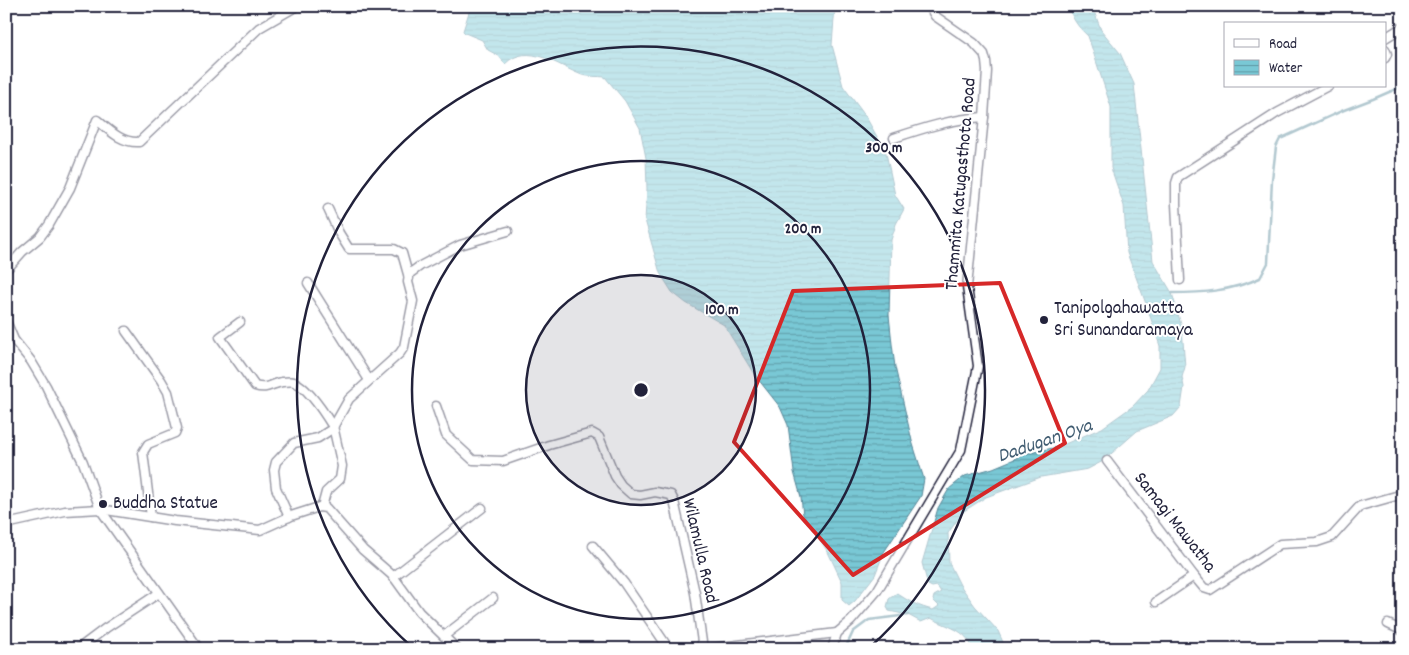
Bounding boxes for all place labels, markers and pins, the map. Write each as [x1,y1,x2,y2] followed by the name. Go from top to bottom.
[1054,296,1194,345] place label: Tanipolgahawatta Sri Sunandaramaya
[1038,314,1050,326] marker: Tanipolgahawatta Sri Sunandaramaya
[632,381,650,399] centre of rings
[113,491,218,518] place label: Buddha Statue
[97,498,109,510] marker: Buddha Statue

